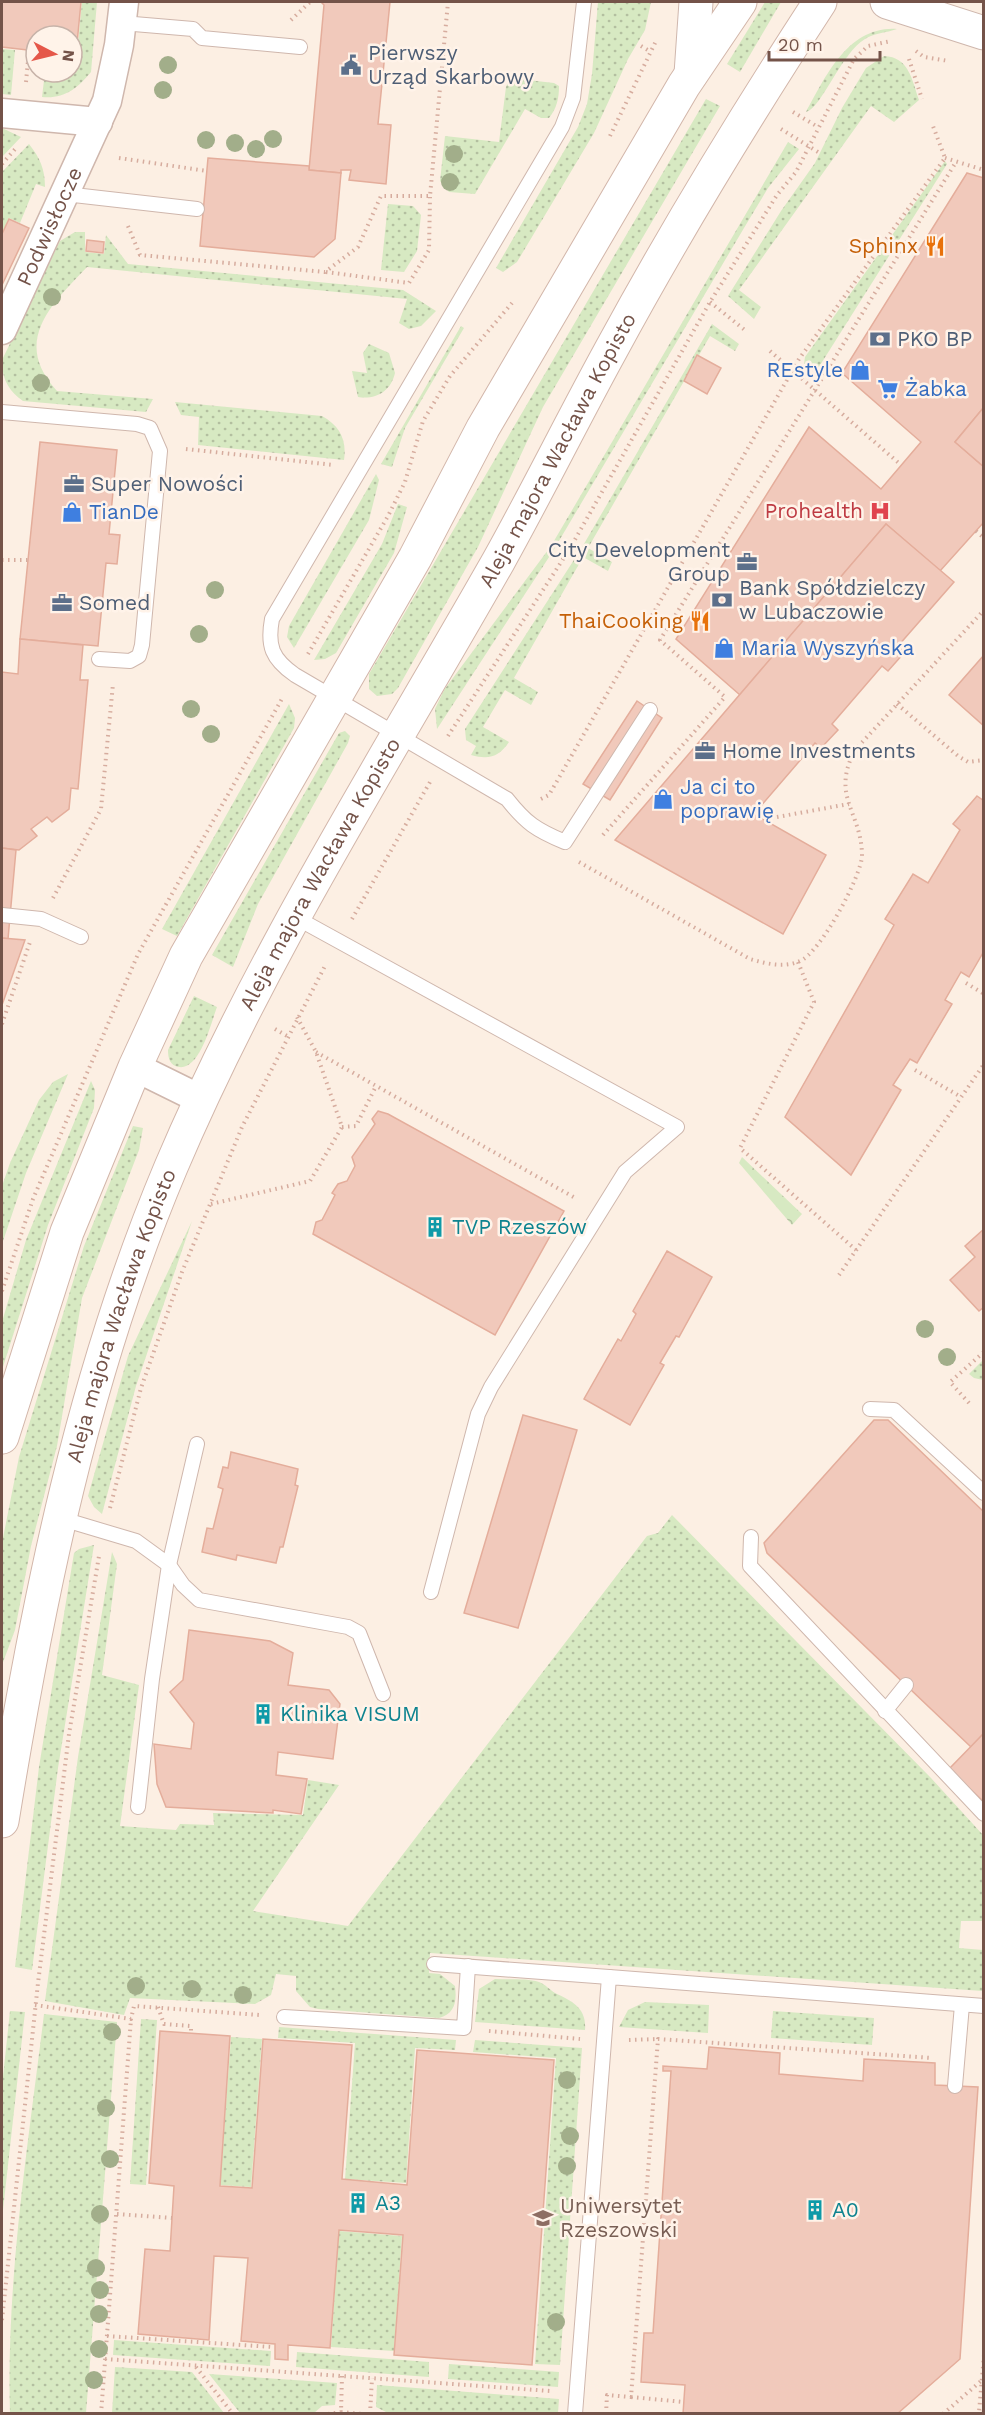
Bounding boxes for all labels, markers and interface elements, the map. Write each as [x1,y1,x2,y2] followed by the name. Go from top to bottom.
[24,24,84,84] north arrow
[769,24,880,62] scale bar
[778,34,823,55] text: 20 m
[368,40,534,89] place label: Pierwszy Urząd Skarbowy
[58,49,79,63] text: N
[339,53,363,77] public building icon: Pierwszy Urząd Skarbowy
[11,163,87,290] street label: Podwisłocze
[849,233,918,258] place label: Sphinx
[923,234,947,258] restaurant icon: Sphinx
[473,308,641,592] street label: Aleja majora Wacława Kopisto
[897,326,972,351] place label: PKO BP
[868,327,892,351] bank icon: PKO BP
[766,357,843,382] place label: REstyle
[848,358,872,382] shop icon: REstyle
[905,376,967,401] place label: Żabka
[876,377,900,401] supermarket icon: Żabka
[91,471,244,496] place label: Super Nowości
[62,472,86,496] office icon: Super Nowości
[765,498,863,523] place label: Prohealth
[89,499,159,524] place label: TianDe
[868,499,892,523] hospital icon: Prohealth
[60,500,84,524] shop icon: TianDe
[548,537,730,586] place label: City Development Group
[735,550,759,574] office icon: City Development Group
[739,575,926,624] place label: Bank Spółdzielczy w Lubaczowie
[710,588,734,612] bank icon: Bank Spółdzielczy w Lubaczowie
[79,590,150,615] place label: Somed
[50,591,74,615] office icon: Somed
[559,608,684,633] place label: ThaiCooking
[688,609,712,633] restaurant icon: ThaiCooking
[741,635,915,660] place label: Maria Wyszyńska
[712,636,736,660] shop icon: Maria Wyszyńska
[234,733,405,1014] street label: Aleja majora Wacława Kopisto
[722,738,916,763] place label: Home Investments
[693,739,717,763] office icon: Home Investments
[680,774,774,823] place label: Ja ci to poprawię
[651,787,675,811] shop icon: Ja ci to poprawię
[61,1165,181,1465] street label: Aleja majora Wacława Kopisto
[452,1214,587,1239] place label: TVP Rzeszów
[423,1215,447,1239] building icon: TVP Rzeszów
[280,1701,420,1726] place label: Klinika VISUM
[251,1702,275,1726] building icon: Klinika VISUM
[375,2190,401,2215] place label: A3
[346,2191,370,2215] building icon: A3
[560,2193,682,2242] place label: Uniwersytet Rzeszowski
[832,2197,859,2222] place label: A0
[803,2198,827,2222] building icon: A0
[531,2206,555,2230] school or university icon: Uniwersytet Rzeszowski

